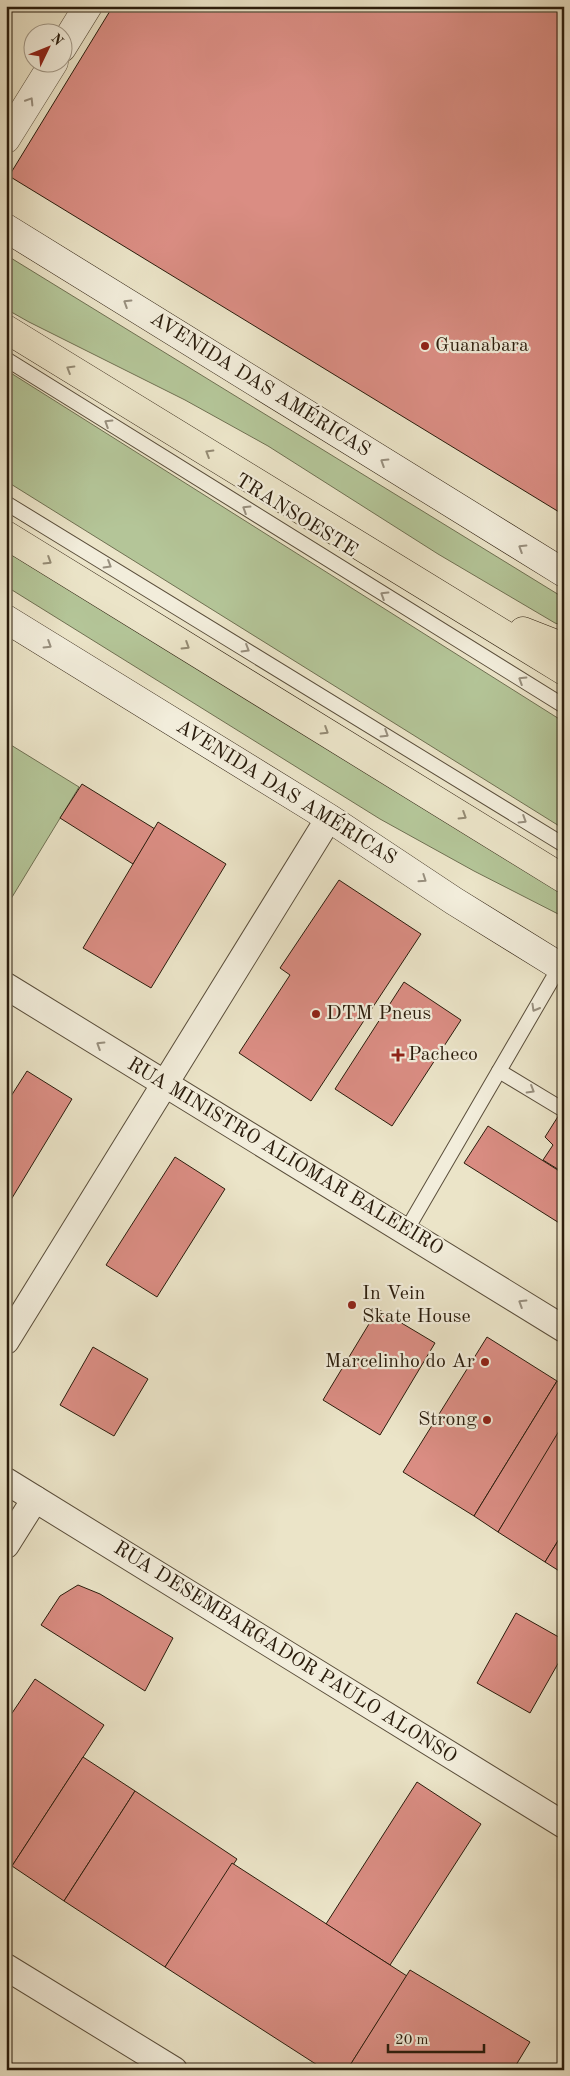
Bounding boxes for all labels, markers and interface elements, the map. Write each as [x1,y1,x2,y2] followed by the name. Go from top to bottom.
[22,22,72,72] north arrow
[48,31,66,49] text: N
[24,97,33,106] one-way arrow
[124,299,133,309] one-way arrow
[146,306,375,461] street label: AVENIDA DAS AMÉRICAS
[435,336,529,356] place label: Guanabara
[419,340,431,352] marker: Guanabara
[67,365,76,375] one-way arrow
[105,419,114,429] one-way arrow
[205,450,214,460] one-way arrow
[381,459,390,468] one-way arrow
[231,470,361,562] street label: TRANSOESTE
[243,505,252,515] one-way arrow
[519,544,528,554] one-way arrow
[42,554,51,564] one-way arrow
[102,558,111,568] one-way arrow
[381,591,390,601] one-way arrow
[42,638,51,648] one-way arrow
[181,639,190,649] one-way arrow
[241,643,250,653] one-way arrow
[519,677,528,687] one-way arrow
[172,714,401,869] street label: AVENIDA DAS AMÉRICAS
[319,724,328,734] one-way arrow
[379,728,388,738] one-way arrow
[458,810,467,820] one-way arrow
[518,813,527,823] one-way arrow
[418,873,427,883] one-way arrow
[532,1003,542,1012] one-way arrow
[326,1004,431,1024] place label: DTM Pneus
[310,1008,322,1020] marker: DTM Pneus
[97,1041,106,1051] one-way arrow
[408,1045,478,1065] place label: Pacheco
[392,1049,404,1061] marker: Pacheco
[124,1055,446,1259] street label: RUA MINISTRO ALIOMAR BALEEIRO
[525,1084,534,1093] one-way arrow
[362,1284,471,1327] place label: In Vein Skate House
[346,1299,358,1311] marker: In Vein Skate House
[519,1300,528,1310] one-way arrow
[325,1352,475,1372] place label: Marcelinho do Ar
[479,1356,491,1368] marker: Marcelinho do Ar
[418,1410,477,1430] place label: Strong
[481,1414,493,1426] marker: Strong
[110,1538,460,1768] street label: RUA DESEMBARGADOR PAULO ALONSO
[388,2021,484,2053] scale bar
[395,2033,429,2048] text: 20 m

